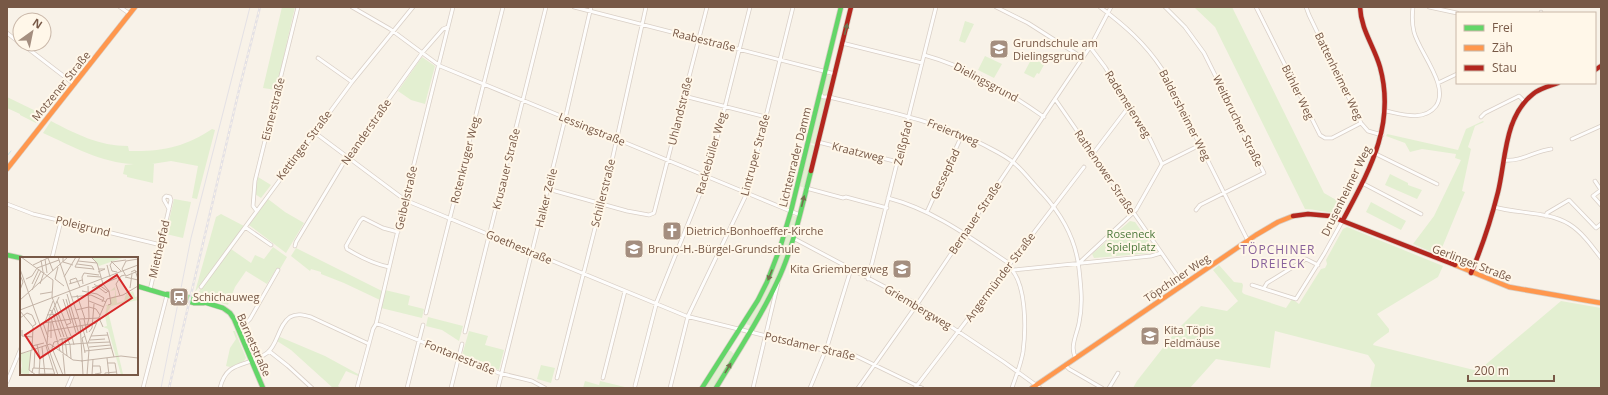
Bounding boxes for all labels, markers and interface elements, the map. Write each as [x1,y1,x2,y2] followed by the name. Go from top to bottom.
[12,12,52,52] north arrow
[1456,12,1596,84] legend
[30,14,46,32] text: N
[1492,19,1513,36] text: Frei
[843,23,849,36] one-way arrow
[671,24,737,55] street label: Raabestraße
[1312,29,1367,122] street label: Battenheimer Weg
[1013,35,1098,63] place label: Grundschule am Dielingsgrund
[988,38,1010,60] school or university icon: Grundschule am Dielingsgrund
[1492,39,1513,56] text: Zäh
[28,48,93,124] street label: Motzener Straße
[951,58,1021,105] street label: Dielingsgrund
[1492,59,1517,76] text: Stau
[1279,62,1318,122] street label: Bühler Weg
[1102,67,1155,140] street label: Rademeierweg
[1156,67,1215,163] street label: Baldersheimer Weg
[1210,72,1267,169] street label: Weitbrucher Straße
[664,75,695,147] street label: Uhlandstraße
[257,76,288,142] street label: Eisnerstraße
[337,96,394,168] street label: Neanderstraße
[775,105,814,209] street label: Lichtenrader Damm
[273,107,335,183] street label: Kettinger Straße
[557,108,628,149] street label: Lessingstraße
[692,110,729,196] street label: Rackebüller Weg
[736,112,773,198] street label: Lintruper Straße
[925,114,981,149] street label: Freiertweg
[446,115,483,205] street label: Rotenkruger Weg
[890,119,915,167] street label: Zeißpfad
[488,127,523,211] street label: Krusauer Straße
[1072,127,1139,217] street label: Rathenower Straße
[830,138,886,165] street label: Kraatzweg
[1317,143,1374,239] street label: Drusenheimer Weg
[926,146,963,201] street label: Gessepfad
[587,157,618,229] street label: Schillerstraße
[391,164,420,231] street label: Geibelstraße
[531,167,560,229] street label: Halker Zeile
[945,178,1004,257] street label: Bernauer Straße
[801,195,807,207] one-way arrow
[54,212,112,240] street label: Poleigrund
[145,218,172,279] street label: Miethepfad
[661,220,683,242] church icon: Dietrich-Bonhoeffer-Kirche
[686,223,824,238] place label: Dietrich-Bonhoeffer-Kirche
[484,226,555,267] street label: Goethestraße
[1106,226,1156,254] park label: Roseneck Spielplatz
[961,229,1038,324] street label: Angermünder Straße
[623,238,645,260] school or university icon: Bruno-H.-Bürgel-Grundschule
[1430,240,1514,285] street label: Gerlinger Straße
[648,241,800,256] place label: Bruno-H.-Bürgel-Grundschule
[1240,241,1316,272] district label: TÖPCHINER DREIECK
[1141,250,1213,305] street label: Töpchiner Weg
[20,257,138,375] inset map
[891,258,913,280] school or university icon: Kita Griembergweg
[790,261,888,276] place label: Kita Griembergweg
[766,270,772,282] one-way arrow
[882,281,955,333] street label: Griembergweg
[168,286,190,308] station icon: Schichauweg
[193,289,259,304] place label: Schichauweg
[234,311,275,379] street label: Barnetstraße
[1164,322,1220,350] place label: Kita Töpis Feldmäuse
[1139,325,1161,347] school or university icon: Kita Töpis Feldmäuse
[763,328,857,363] street label: Potsdamer Straße
[423,336,498,377] street label: Fontanestraße
[1468,357,1554,383] scale bar
[1474,362,1509,379] text: 200 m
[724,363,732,373] one-way arrow

